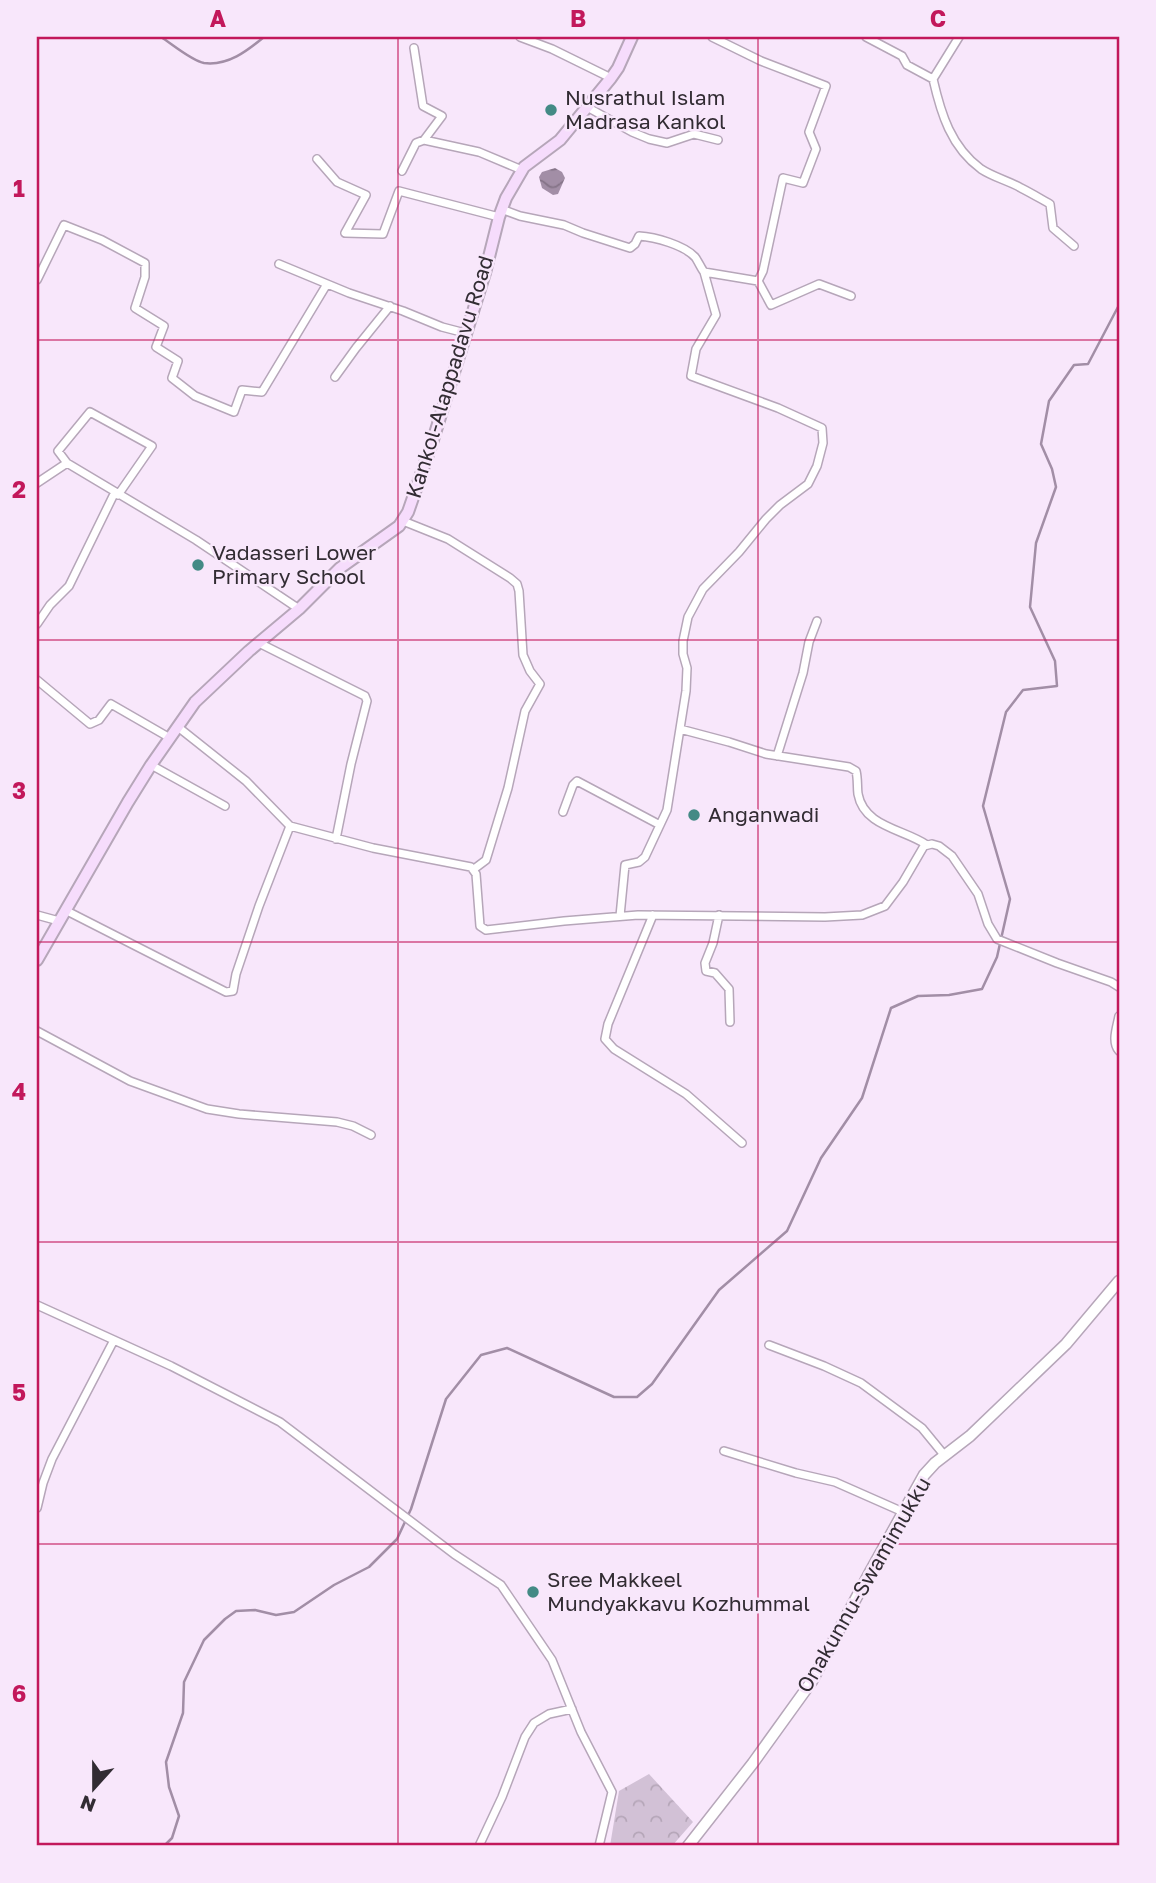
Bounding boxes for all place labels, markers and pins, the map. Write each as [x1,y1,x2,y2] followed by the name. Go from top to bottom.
[565,84,726,134] place label: Nusrathul Islam Madrasa Kankol
[543,102,559,118] marker: Nusrathul Islam Madrasa Kankol
[212,539,376,589] place label: Vadasseri Lower Primary School
[190,557,206,573] marker: Vadasseri Lower Primary School
[708,801,819,827] place label: Anganwadi
[686,807,702,823] marker: Anganwadi
[547,1566,810,1616] place label: Sree Makkeel Mundyakkavu Kozhummal
[525,1584,541,1600] marker: Sree Makkeel Mundyakkavu Kozhummal

